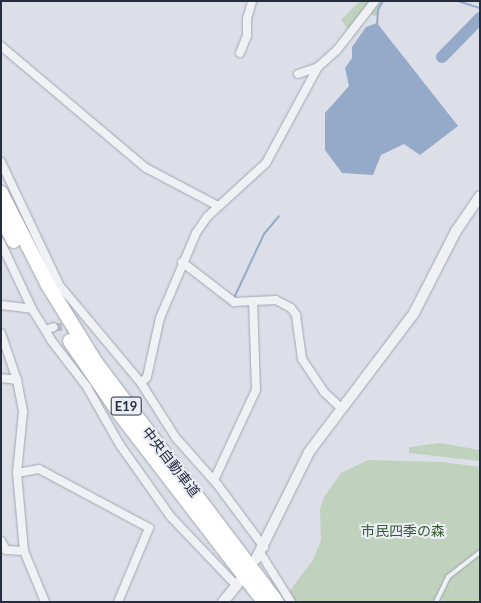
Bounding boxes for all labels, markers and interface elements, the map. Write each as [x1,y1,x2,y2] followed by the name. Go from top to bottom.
[110,395,142,417] road number: E19
[139,424,203,500] street label: 中央自動車道
[361,523,445,539] park label: 市民四季の森

